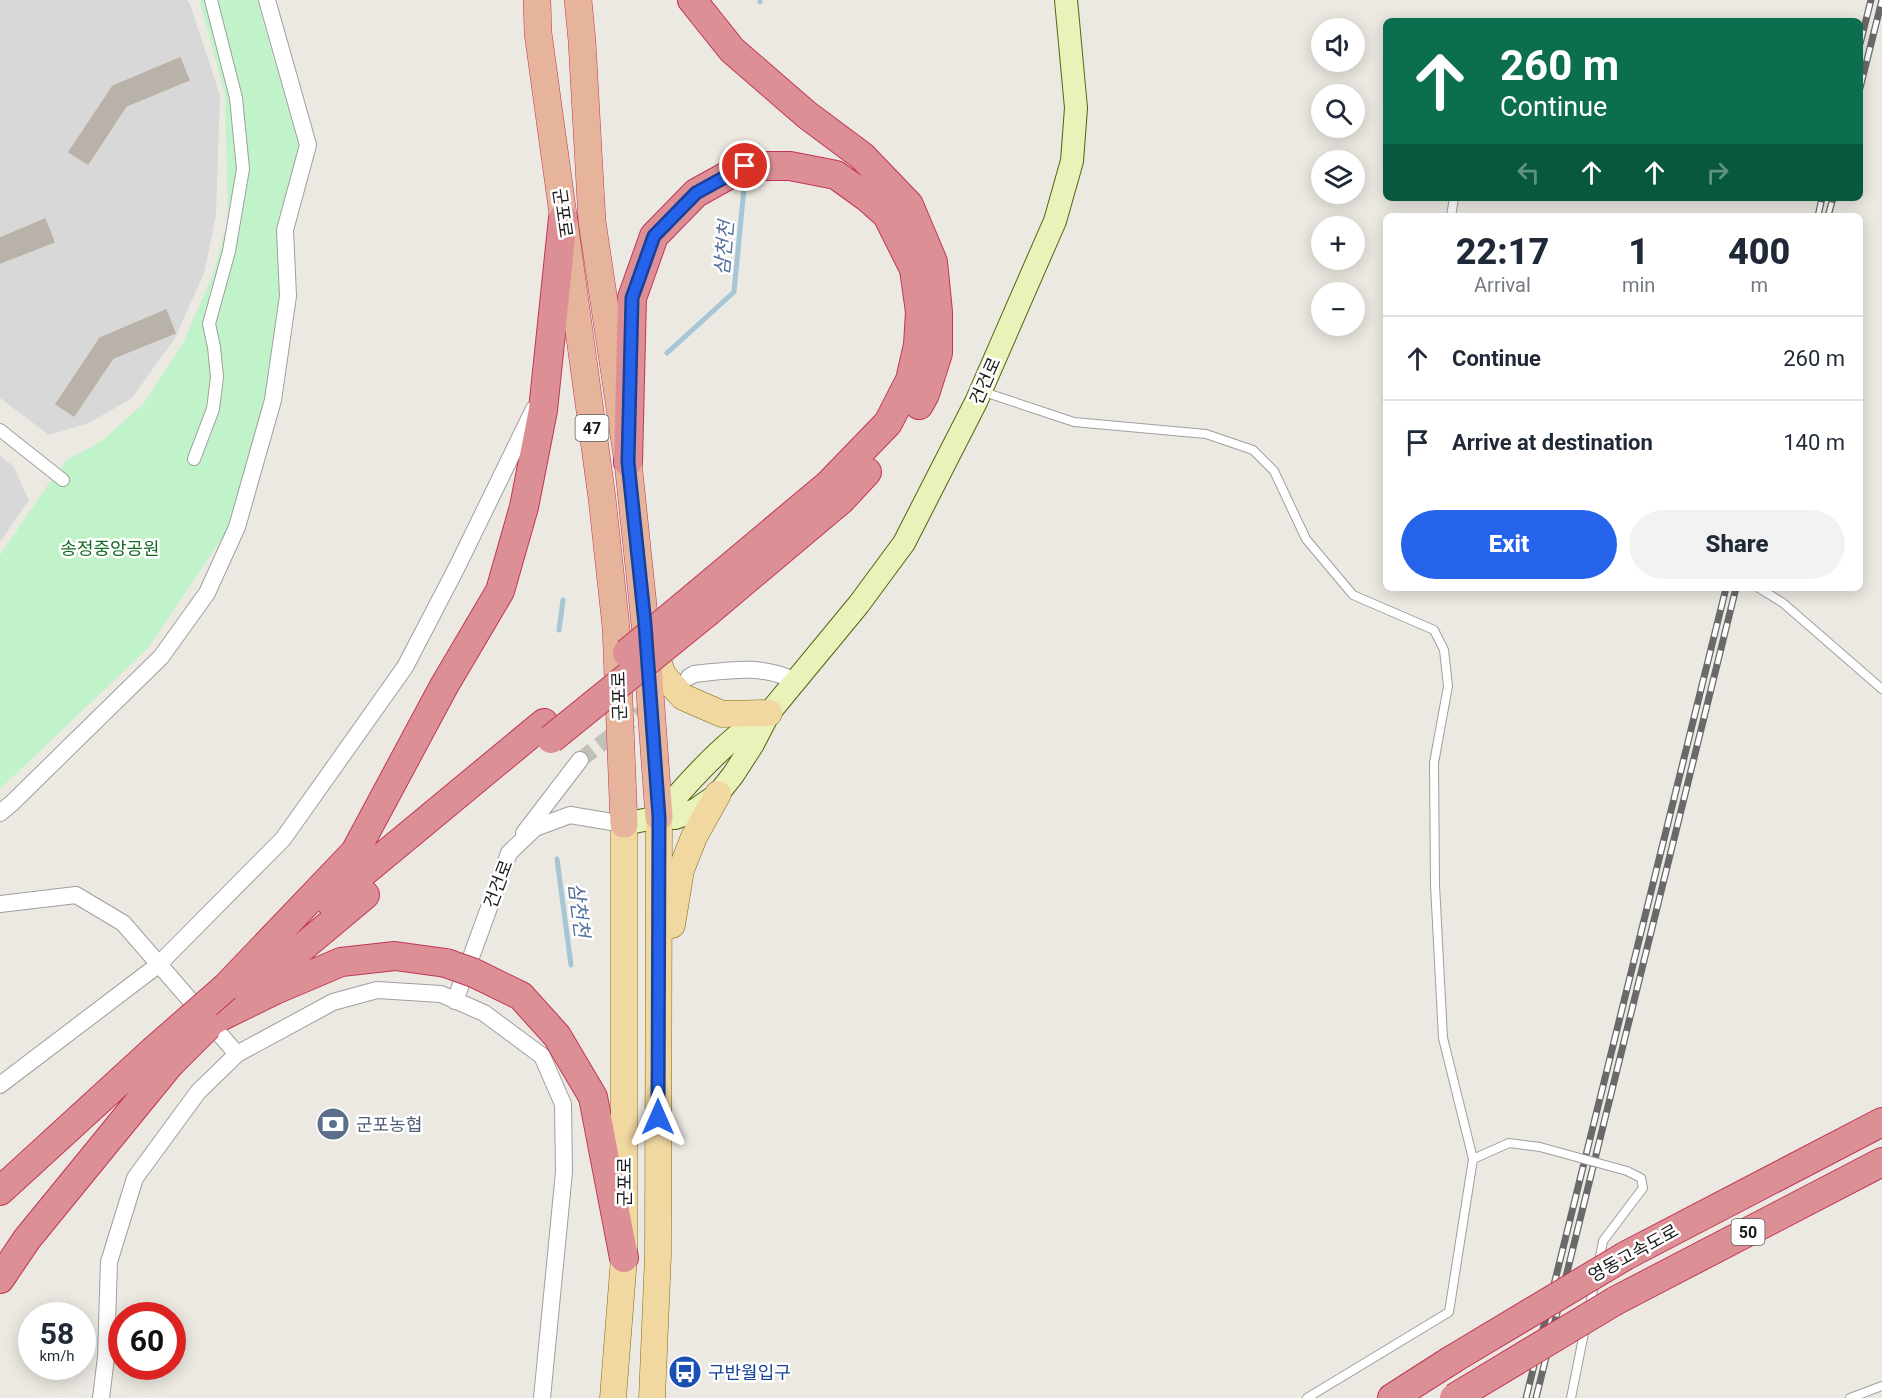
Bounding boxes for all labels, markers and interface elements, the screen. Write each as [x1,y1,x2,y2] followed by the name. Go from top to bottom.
[1311,18,1365,336] map controls
[1311,18,1365,72] button: sound
[1500,41,1619,90] text: 260 m
[1401,42,1479,120] icon: ahead
[1311,84,1365,138] button: search
[1500,91,1607,123] text: Continue
[719,140,770,191] pin
[728,149,761,182] icon: arrive
[1311,150,1365,204] button: layers
[1512,156,1545,189] icon: left
[1575,156,1608,189] icon: ahead
[1638,156,1671,189] icon: ahead
[1701,156,1734,189] icon: right
[549,187,577,239] street label: 군포로
[1311,216,1365,270] button: +
[710,217,739,277] water label: 삼천천
[1456,231,1549,273] text: 22:17
[1628,231,1649,273] text: 1
[1728,231,1790,273] text: 400
[1474,273,1531,297] text: Arrival
[1622,273,1655,297] text: min
[1750,273,1768,297] text: m
[1311,282,1365,336] button: −
[1401,342,1434,375] icon: ahead
[1452,346,1541,371] text: Continue
[1783,346,1845,371] text: 260 m
[965,354,1005,408] street label: 건건로
[576,415,608,441] road number: 47
[1401,426,1434,459] icon: arrive
[1452,430,1653,455] text: Arrive at destination
[1783,430,1845,455] text: 140 m
[1401,510,1617,579] button: Exit
[1629,510,1845,579] button: Share
[60,538,160,559] park label: 송정중앙공원
[608,671,630,721] street label: 군포로
[479,857,517,911] street label: 건건로
[564,881,595,941] water label: 삼천천
[626,1085,690,1149] position arrow
[315,1106,351,1142] bank icon: 군포농협
[356,1114,422,1135] place label: 군포농협
[614,1157,635,1207] street label: 군포로
[1732,1219,1764,1245] road number: 50
[1584,1220,1682,1286] street label: 영동고속도로
[108,1302,186,1380] speed limit sign: 60
[40,1316,74,1351] text: 58
[39,1347,75,1365] text: km/h
[667,1354,703,1390] bus stop icon: 구반월입구
[708,1362,791,1383] place label: 구반월입구

